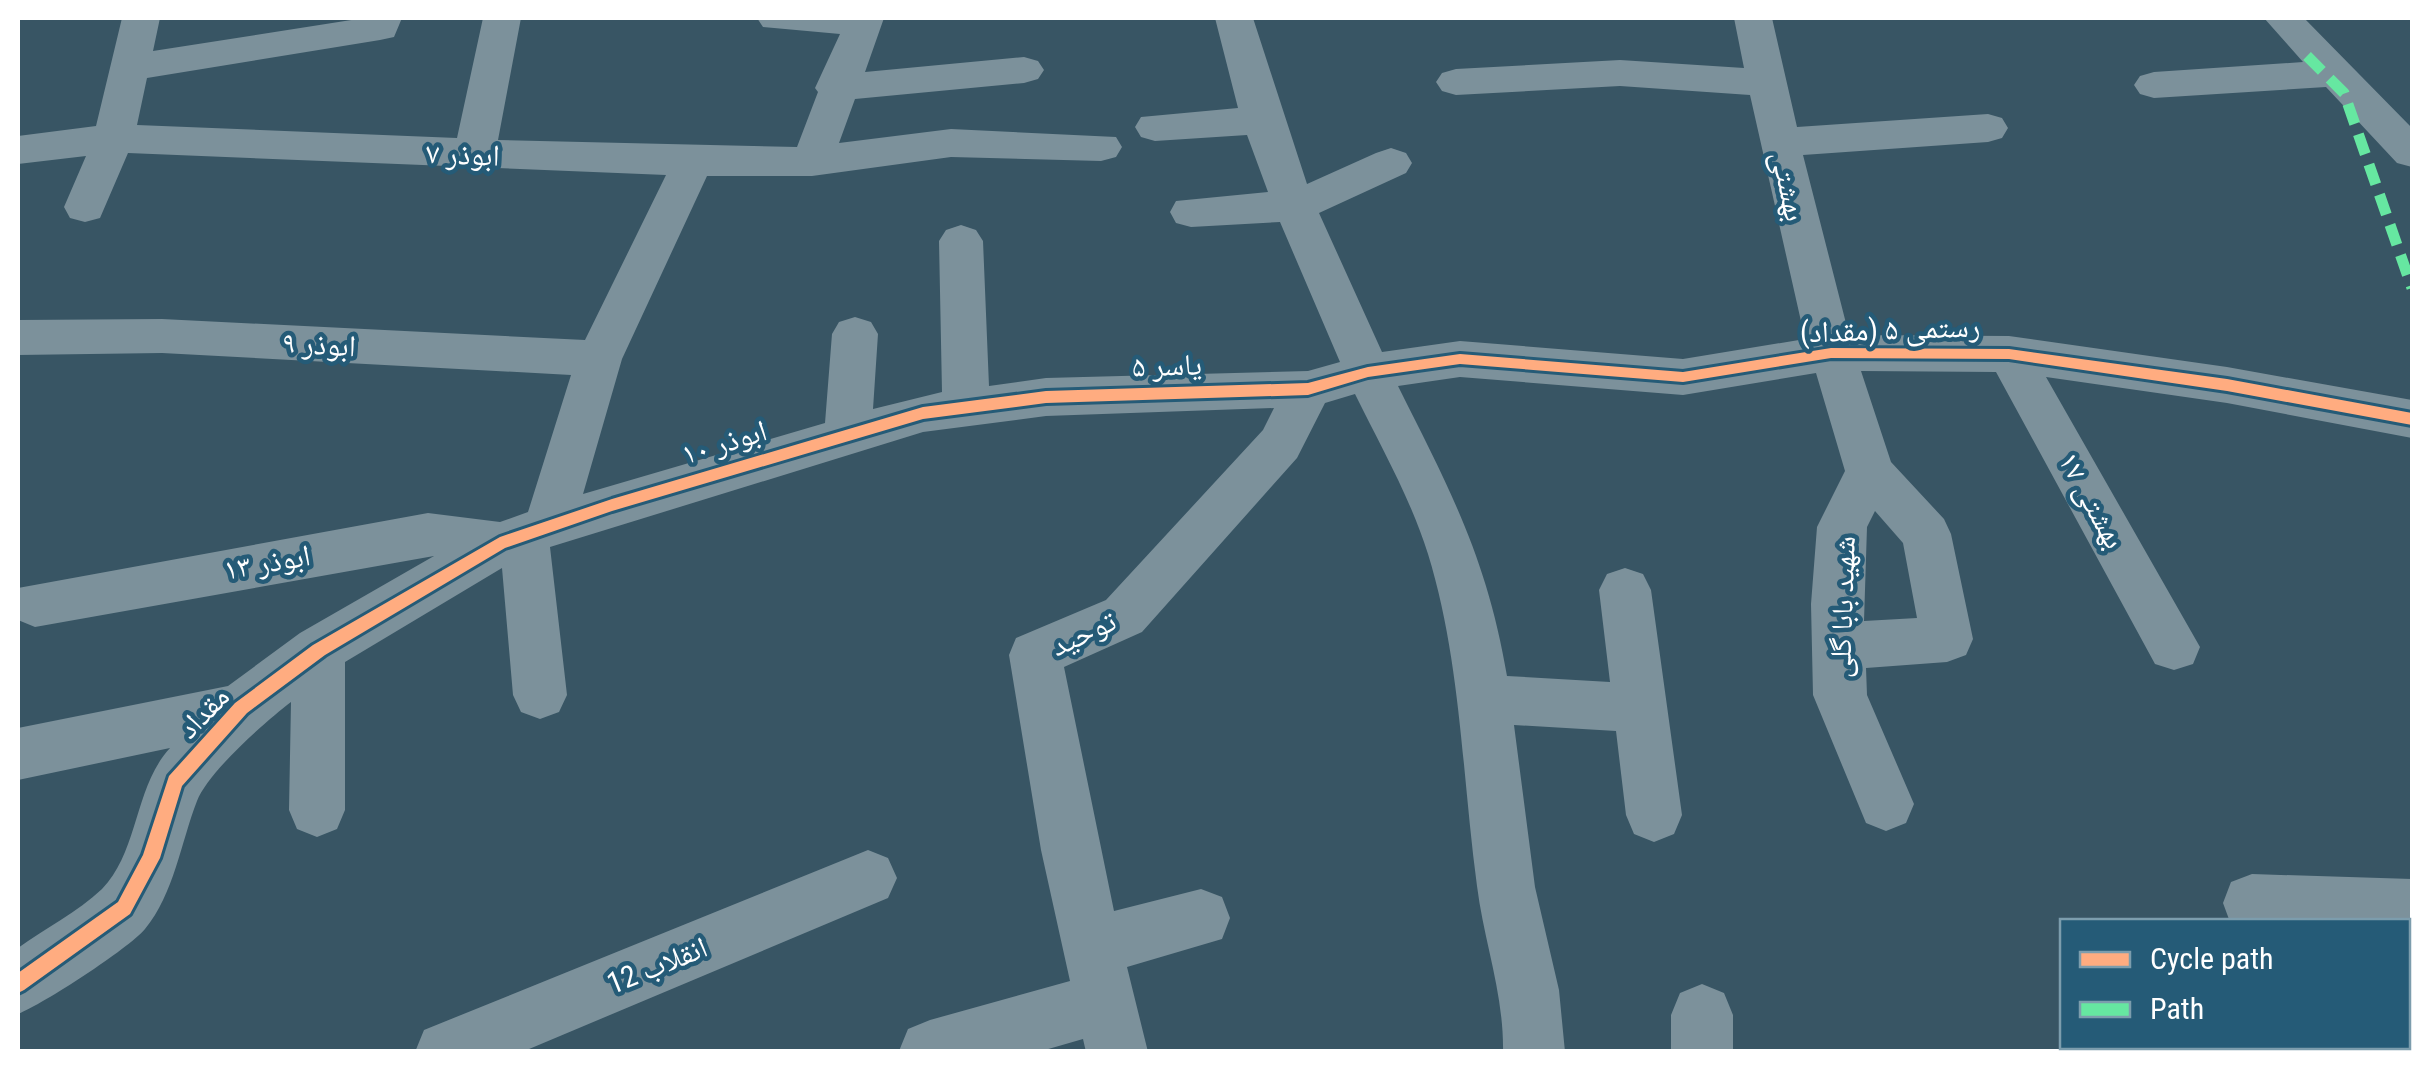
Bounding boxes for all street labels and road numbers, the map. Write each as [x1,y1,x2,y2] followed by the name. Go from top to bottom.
[426,135,500,173] street label: ابوذر ۷
[1764,148,1813,225] street label: بهشتی
[1799,308,1981,351] street label: رستمی ۵ (مقداد)
[281,325,357,363] street label: ابوذر ۹
[1131,346,1203,384] street label: یاسر ۵
[677,413,771,471] street label: ابوذر ۱۰
[2050,446,2133,555] street label: بهشتی ۱۷
[1822,535,1863,679] street label: شهید بابا گلی
[221,537,313,587] street label: ابوذر ۱۳
[1045,603,1122,663] street label: توحید
[170,679,236,745] street label: مقداد
[602,929,712,1001] street label: انقلاب 12

